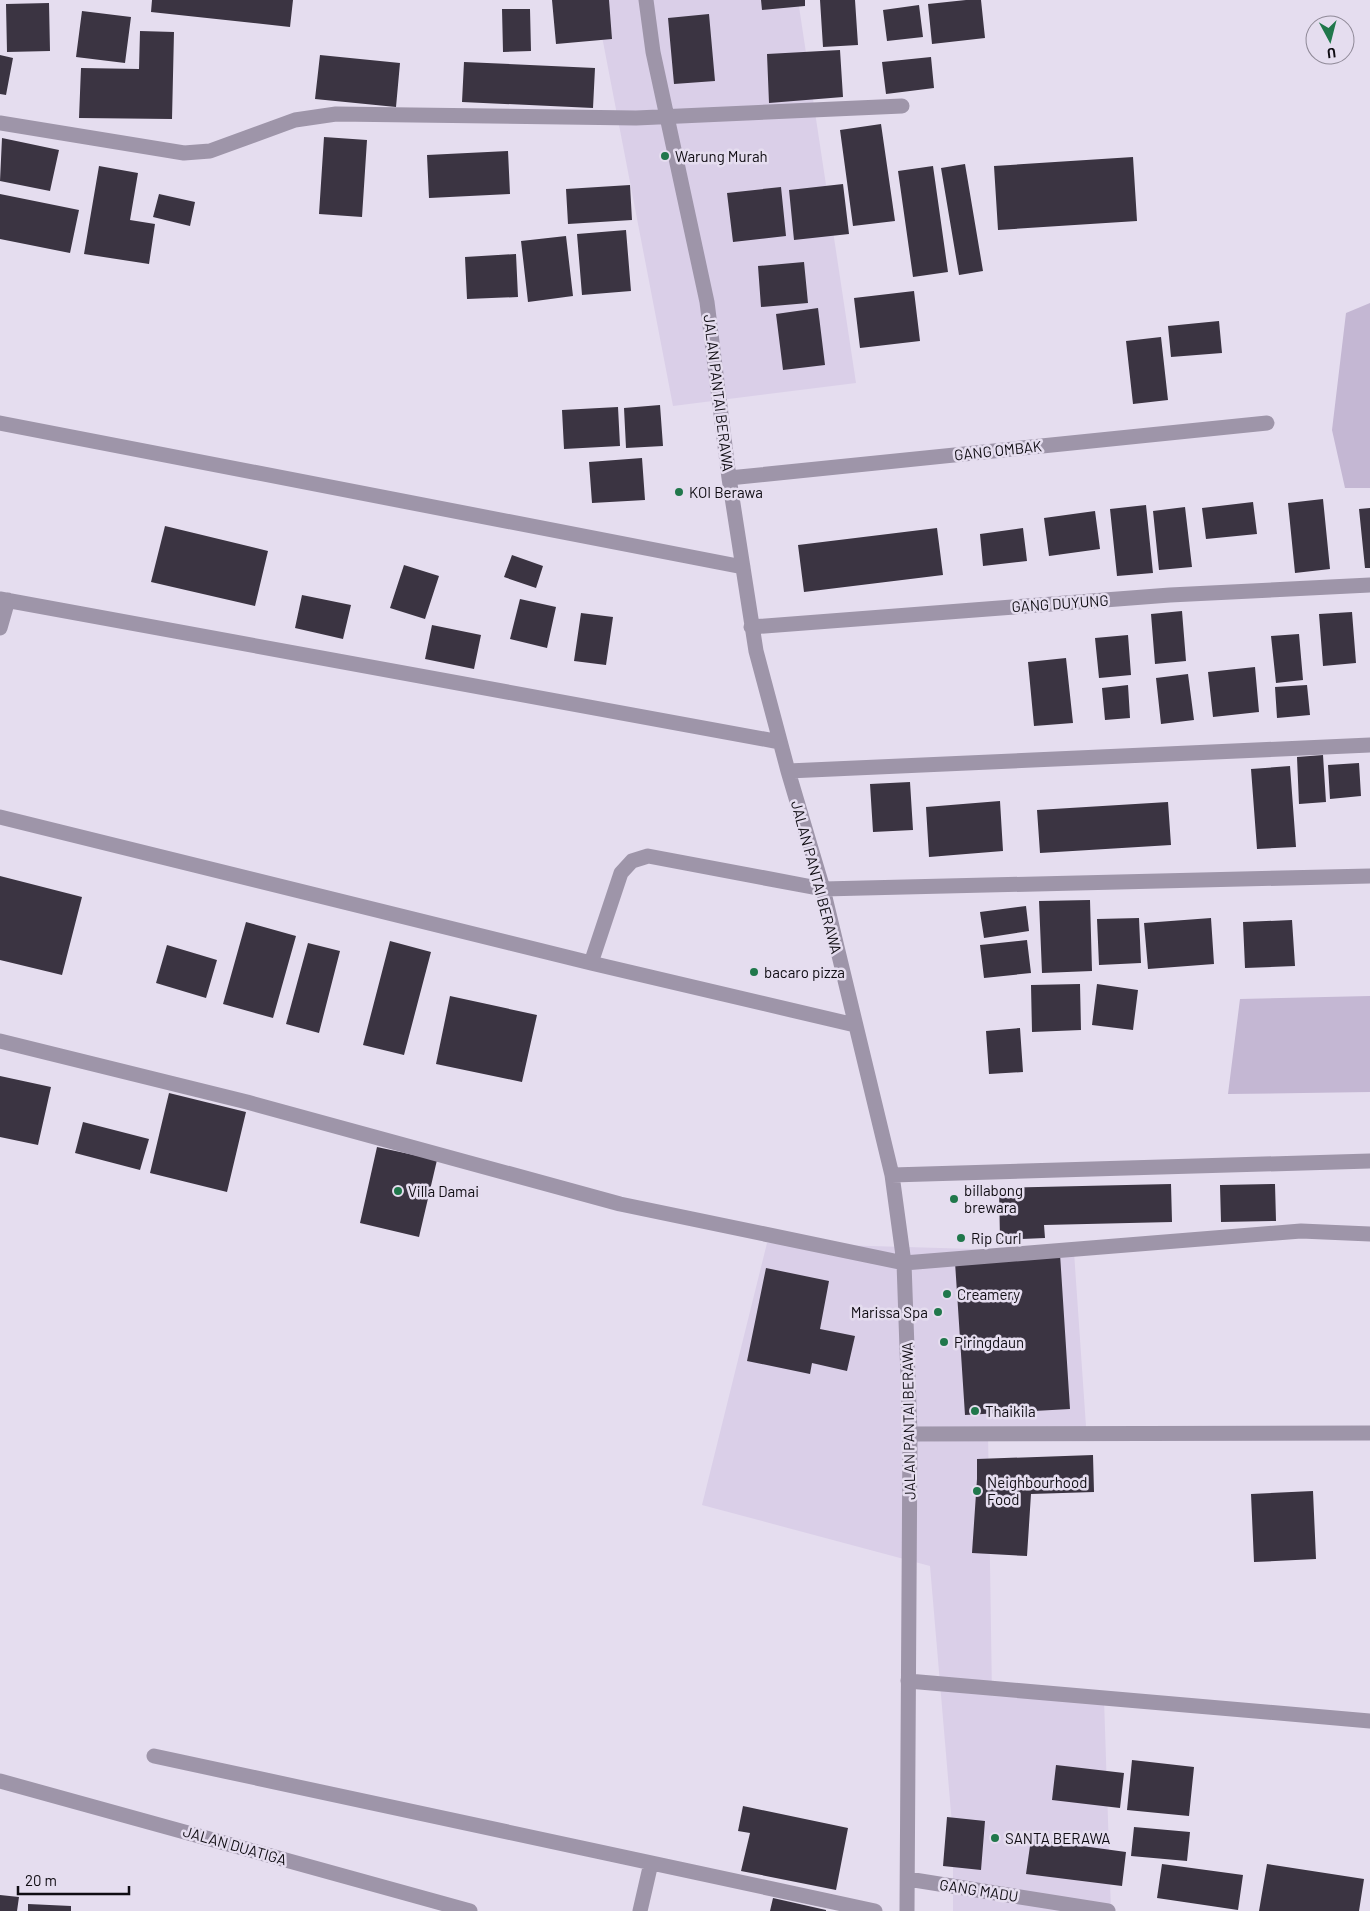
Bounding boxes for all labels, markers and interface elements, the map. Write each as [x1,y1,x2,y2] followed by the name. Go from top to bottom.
[1305,15,1355,65] north arrow
[1326,44,1337,62] text: U
[675,147,768,165] place label: Warung Murah
[659,150,671,162] marker: Warung Murah
[700,313,738,473] street label: JALAN PANTAI BERAWA
[953,436,1043,464] street label: GANG OMBAK
[689,483,763,501] place label: KOI Berawa
[673,486,685,498] marker: KOI Berawa
[1011,591,1109,615] street label: GANG DUYUNG
[788,798,846,956] street label: JALAN PANTAI BERAWA
[764,963,845,981] place label: bacaro pizza
[748,966,760,978] marker: bacaro pizza
[964,1181,1023,1216] place label: billabong brewara
[408,1182,479,1200] place label: Villa Damai
[392,1185,404,1197] marker: Villa Damai
[948,1193,960,1205] marker: billabong brewara
[971,1229,1021,1247] place label: Rip Curl
[955,1232,967,1244] marker: Rip Curl
[957,1285,1020,1303] place label: Creamery
[941,1288,953,1300] marker: Creamery
[851,1303,928,1321] place label: Marissa Spa
[932,1306,944,1318] marker: Marissa Spa
[954,1333,1024,1351] place label: Piringdaun
[938,1336,950,1348] marker: Piringdaun
[898,1342,918,1500] street label: JALAN PANTAI BERAWA
[985,1402,1036,1420] place label: Thaikila
[969,1405,981,1417] marker: Thaikila
[987,1473,1087,1508] place label: Neighbourhood Food
[971,1485,983,1497] marker: Neighbourhood Food
[181,1822,289,1868] street label: JALAN DUATIGA
[1005,1829,1110,1847] place label: SANTA BERAWA
[989,1832,1001,1844] marker: SANTA BERAWA
[18,1864,129,1896] scale bar
[25,1871,57,1889] text: 20 m
[938,1875,1020,1905] street label: GANG MADU

